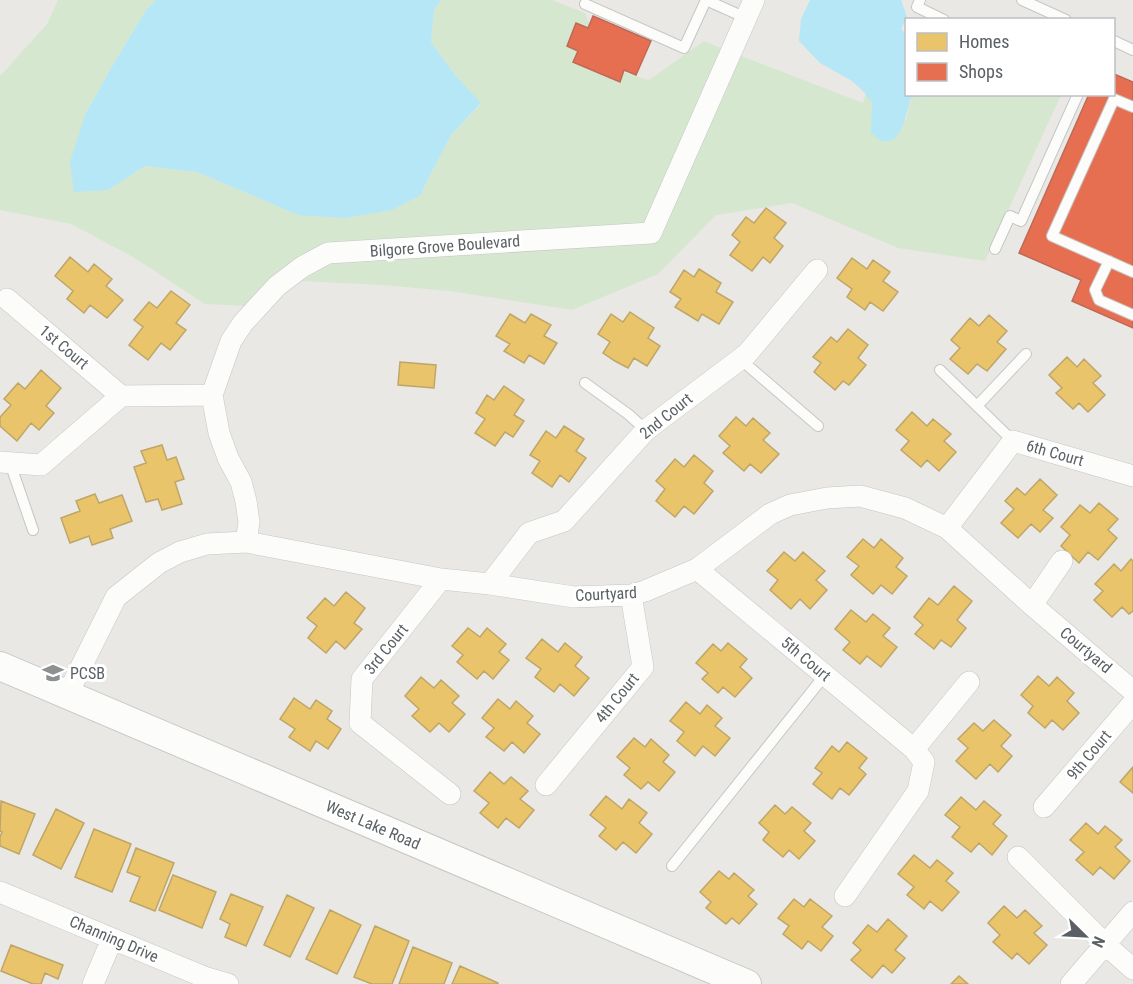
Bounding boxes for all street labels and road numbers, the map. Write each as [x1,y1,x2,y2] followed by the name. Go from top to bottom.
[369,231,521,261] street label: Bilgore Grove Boulevard
[36,321,93,373] street label: 1st Court
[636,389,696,443] street label: 2nd Court
[1024,436,1086,470] street label: 6th Court
[575,583,637,605] street label: Courtyard
[360,620,412,678] street label: 3rd Court
[1056,623,1116,677] street label: Courtyard
[777,633,835,685] street label: 5th Court
[591,669,643,727] street label: 4th Court
[1063,726,1115,784] street label: 9th Court
[323,797,423,853] street label: West Lake Road
[67,912,161,966] street label: Channing Drive

